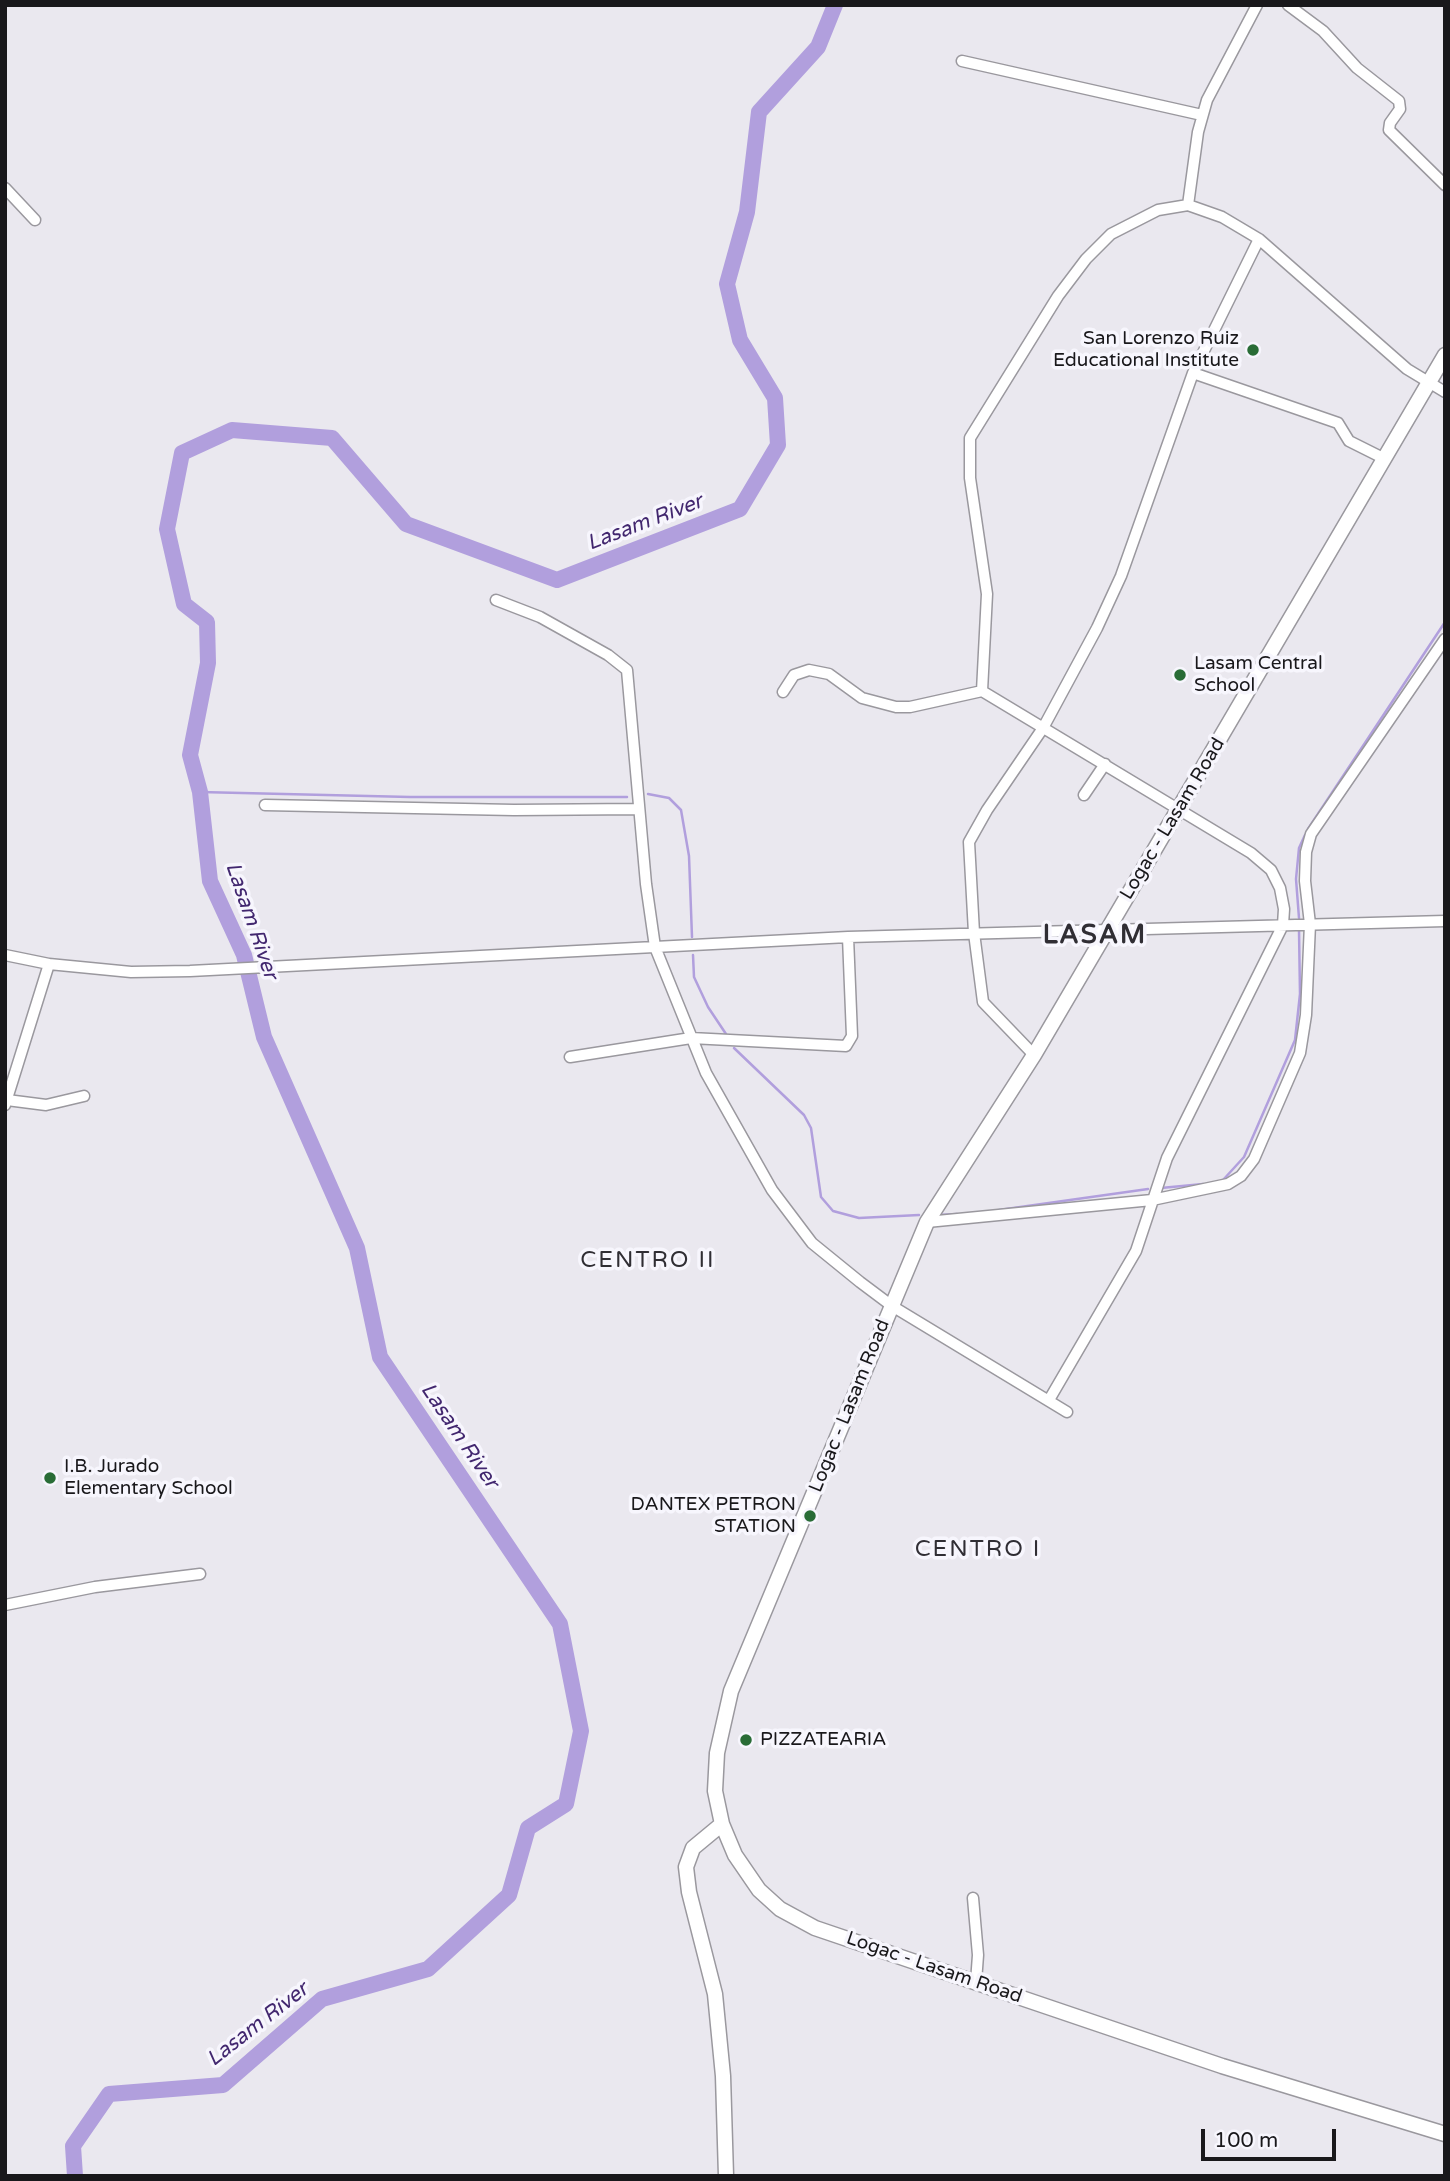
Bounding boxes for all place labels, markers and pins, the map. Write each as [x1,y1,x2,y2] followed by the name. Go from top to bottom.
[1053,328,1239,372] place label: San Lorenzo Ruiz Educational Institute
[1245,342,1261,358] marker: San Lorenzo Ruiz Educational Institute
[1194,653,1323,697] place label: Lasam Central School
[1172,667,1188,683] marker: Lasam Central School
[64,1456,233,1500] place label: I.B. Jurado Elementary School
[42,1470,58,1486] marker: I.B. Jurado Elementary School
[631,1494,796,1538] place label: DANTEX PETRON STATION
[802,1508,818,1524] marker: DANTEX PETRON STATION
[760,1729,886,1751] place label: PIZZATEARIA
[738,1732,754,1748] marker: PIZZATEARIA

